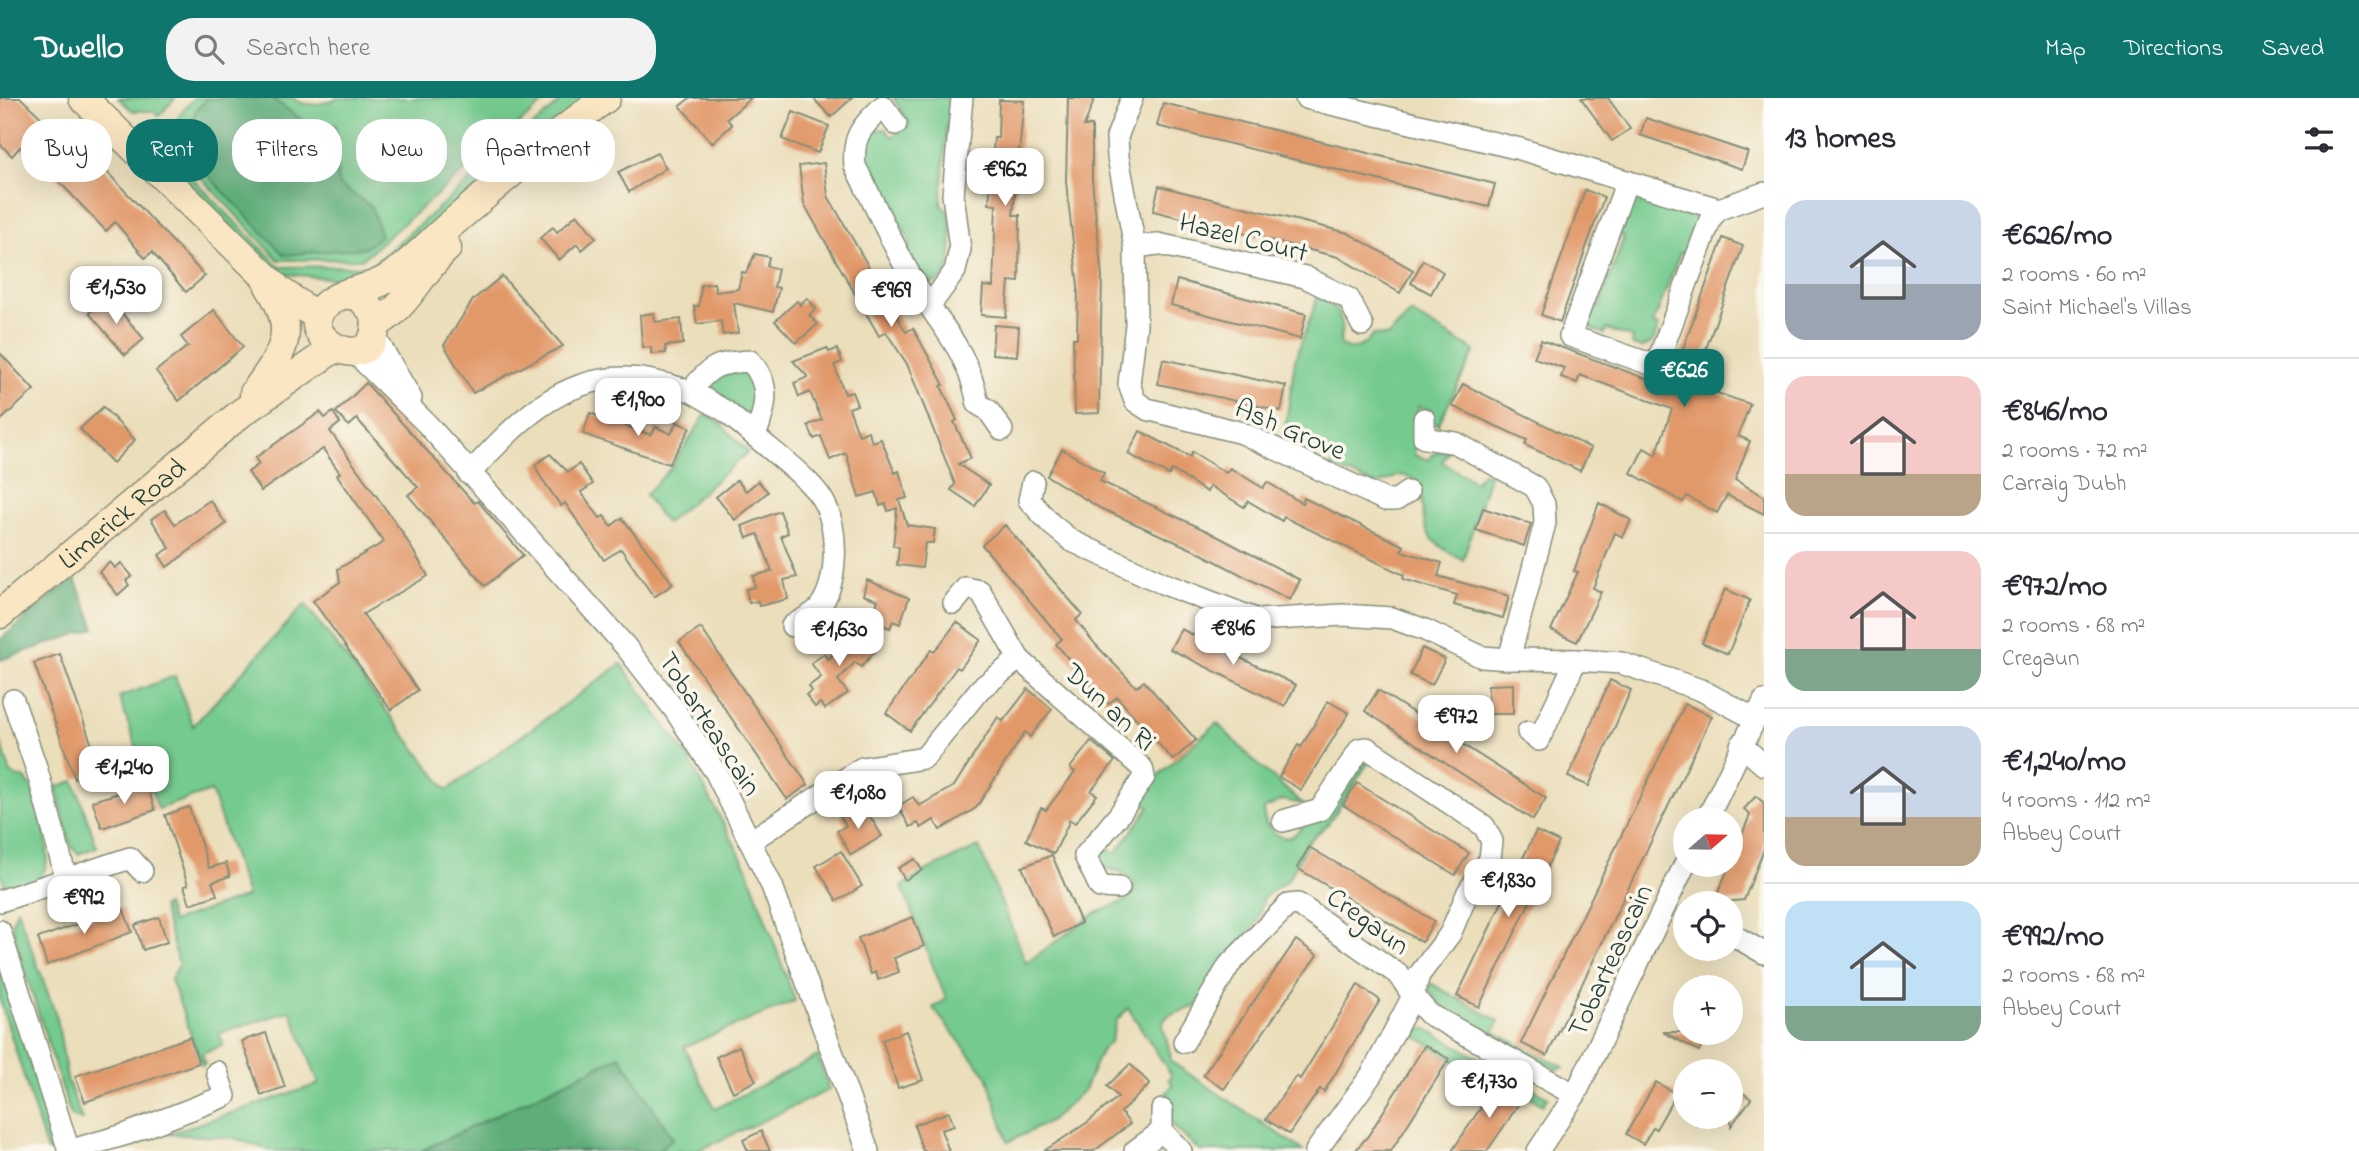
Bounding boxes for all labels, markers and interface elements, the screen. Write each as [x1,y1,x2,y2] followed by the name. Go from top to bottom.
[166,18,656,81] search box
[35,25,124,73] text: Dwello
[190,30,228,68] icon: search
[246,30,370,68] text: Search here
[2045,32,2086,67] text: Map
[2124,32,2223,67] text: Directions
[2261,32,2324,67] text: Saved
[1785,118,1896,162] text: 13 homes
[21,119,112,182] chip: Buy
[126,119,218,182] chip: Rent
[232,119,342,182] chip: Filters
[356,119,447,182] chip: New
[461,119,615,182] chip: Apartment
[2300,121,2338,159] icon: filters
[964,148,1046,208] pin: €962
[983,154,1027,187] text: €962
[1174,204,1312,275] street label: Hazel Court
[2002,215,2112,259] text: €626/mo
[1841,228,1925,312] icon: home
[2002,259,2147,292] text: 2 rooms · 60 m²
[59,266,173,326] pin: €1,530
[850,270,932,329] pin: €969
[86,272,146,305] text: €1,530
[871,275,911,308] text: €969
[2002,292,2192,325] text: Saint Michael's Villas
[1643,350,1725,409] pin: €626
[1660,355,1708,388] text: €626
[581,378,695,438] pin: €1,900
[611,384,665,417] text: €1,900
[1228,390,1352,473] street label: Ash Grove
[2002,391,2108,435] text: €846/mo
[1841,404,1925,488] icon: home
[2002,435,2148,468] text: 2 rooms · 72 m²
[51,450,197,581] street label: Limerick Road
[2002,468,2126,501] text: Carraig Dubh
[2002,566,2107,610] text: €972/mo
[1841,579,1925,663] icon: home
[782,608,896,668] pin: €1,630
[1192,608,1274,667] pin: €846
[2002,610,2145,643] text: 2 rooms · 68 m²
[1211,613,1255,646] text: €846
[811,614,867,647] text: €1,630
[2002,643,2079,676] text: Cregaun
[646,645,770,805] street label: Tobarteascain
[1052,654,1164,762] street label: Dun an Ri
[1415,696,1497,755] pin: €972
[1434,701,1478,734] text: €972
[2002,741,2126,785] text: €1,240/mo
[67,746,181,806] pin: €1,240
[95,752,153,785] text: €1,240
[1841,754,1925,838] icon: home
[801,772,915,831] pin: €1,080
[830,777,886,810] text: €1,080
[2002,785,2151,818] text: 4 rooms · 112 m²
[1673,807,1743,877] north arrow
[1673,807,1743,1129] map controls
[2002,818,2121,851] text: Abbey Court
[1451,860,1565,919] pin: €1,830
[1480,865,1536,898] text: €1,830
[43,876,125,936] pin: €992
[1559,878,1666,1045] street label: Tobarteascain
[1317,879,1417,967] street label: Cregaun
[63,882,105,915] text: €992
[1673,891,1743,961] button: locate
[2002,916,2104,960] text: €992/mo
[1841,929,1925,1013] icon: home
[2002,960,2145,993] text: 2 rooms · 68 m²
[1673,975,1743,1045] button: +
[2002,993,2121,1026] text: Abbey Court
[1673,1059,1743,1129] button: −
[1432,1060,1546,1120] pin: €1,730
[1461,1066,1517,1099] text: €1,730

